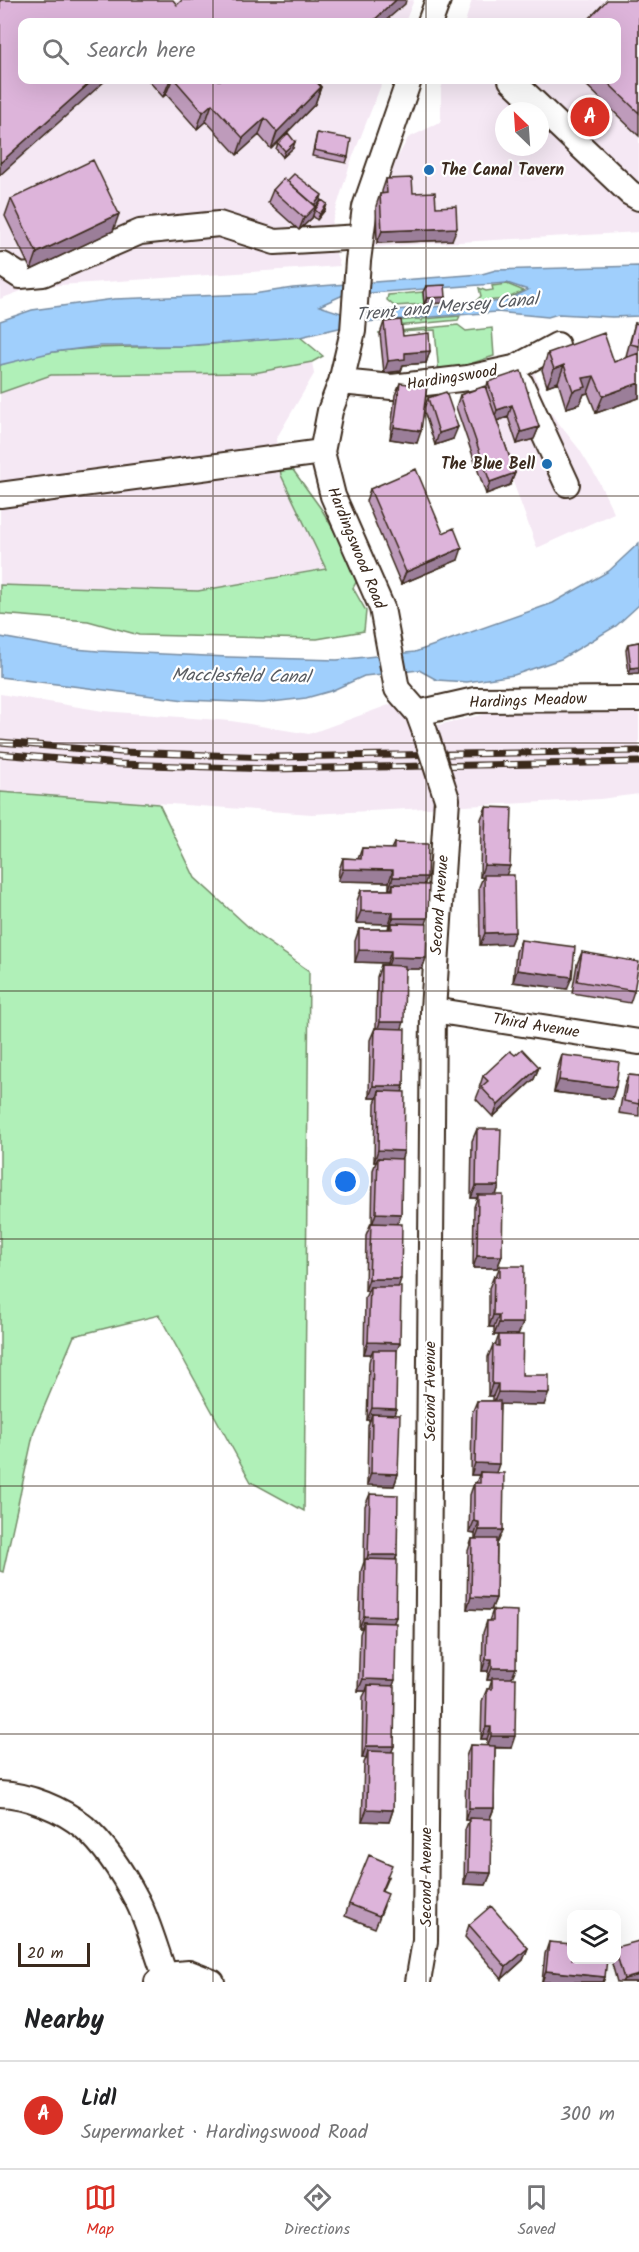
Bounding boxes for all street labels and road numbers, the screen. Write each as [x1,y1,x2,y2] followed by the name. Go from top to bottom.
[405,358,500,398] street label: Hardingswood
[320,483,392,614] street label: Hardingswood Road
[469,686,588,716] street label: Hardings Meadow
[424,854,456,956] street label: Second Avenue
[491,1007,581,1045] street label: Third Avenue
[418,1341,443,1441] street label: Second Avenue
[414,1827,439,1927] street label: Second Avenue

